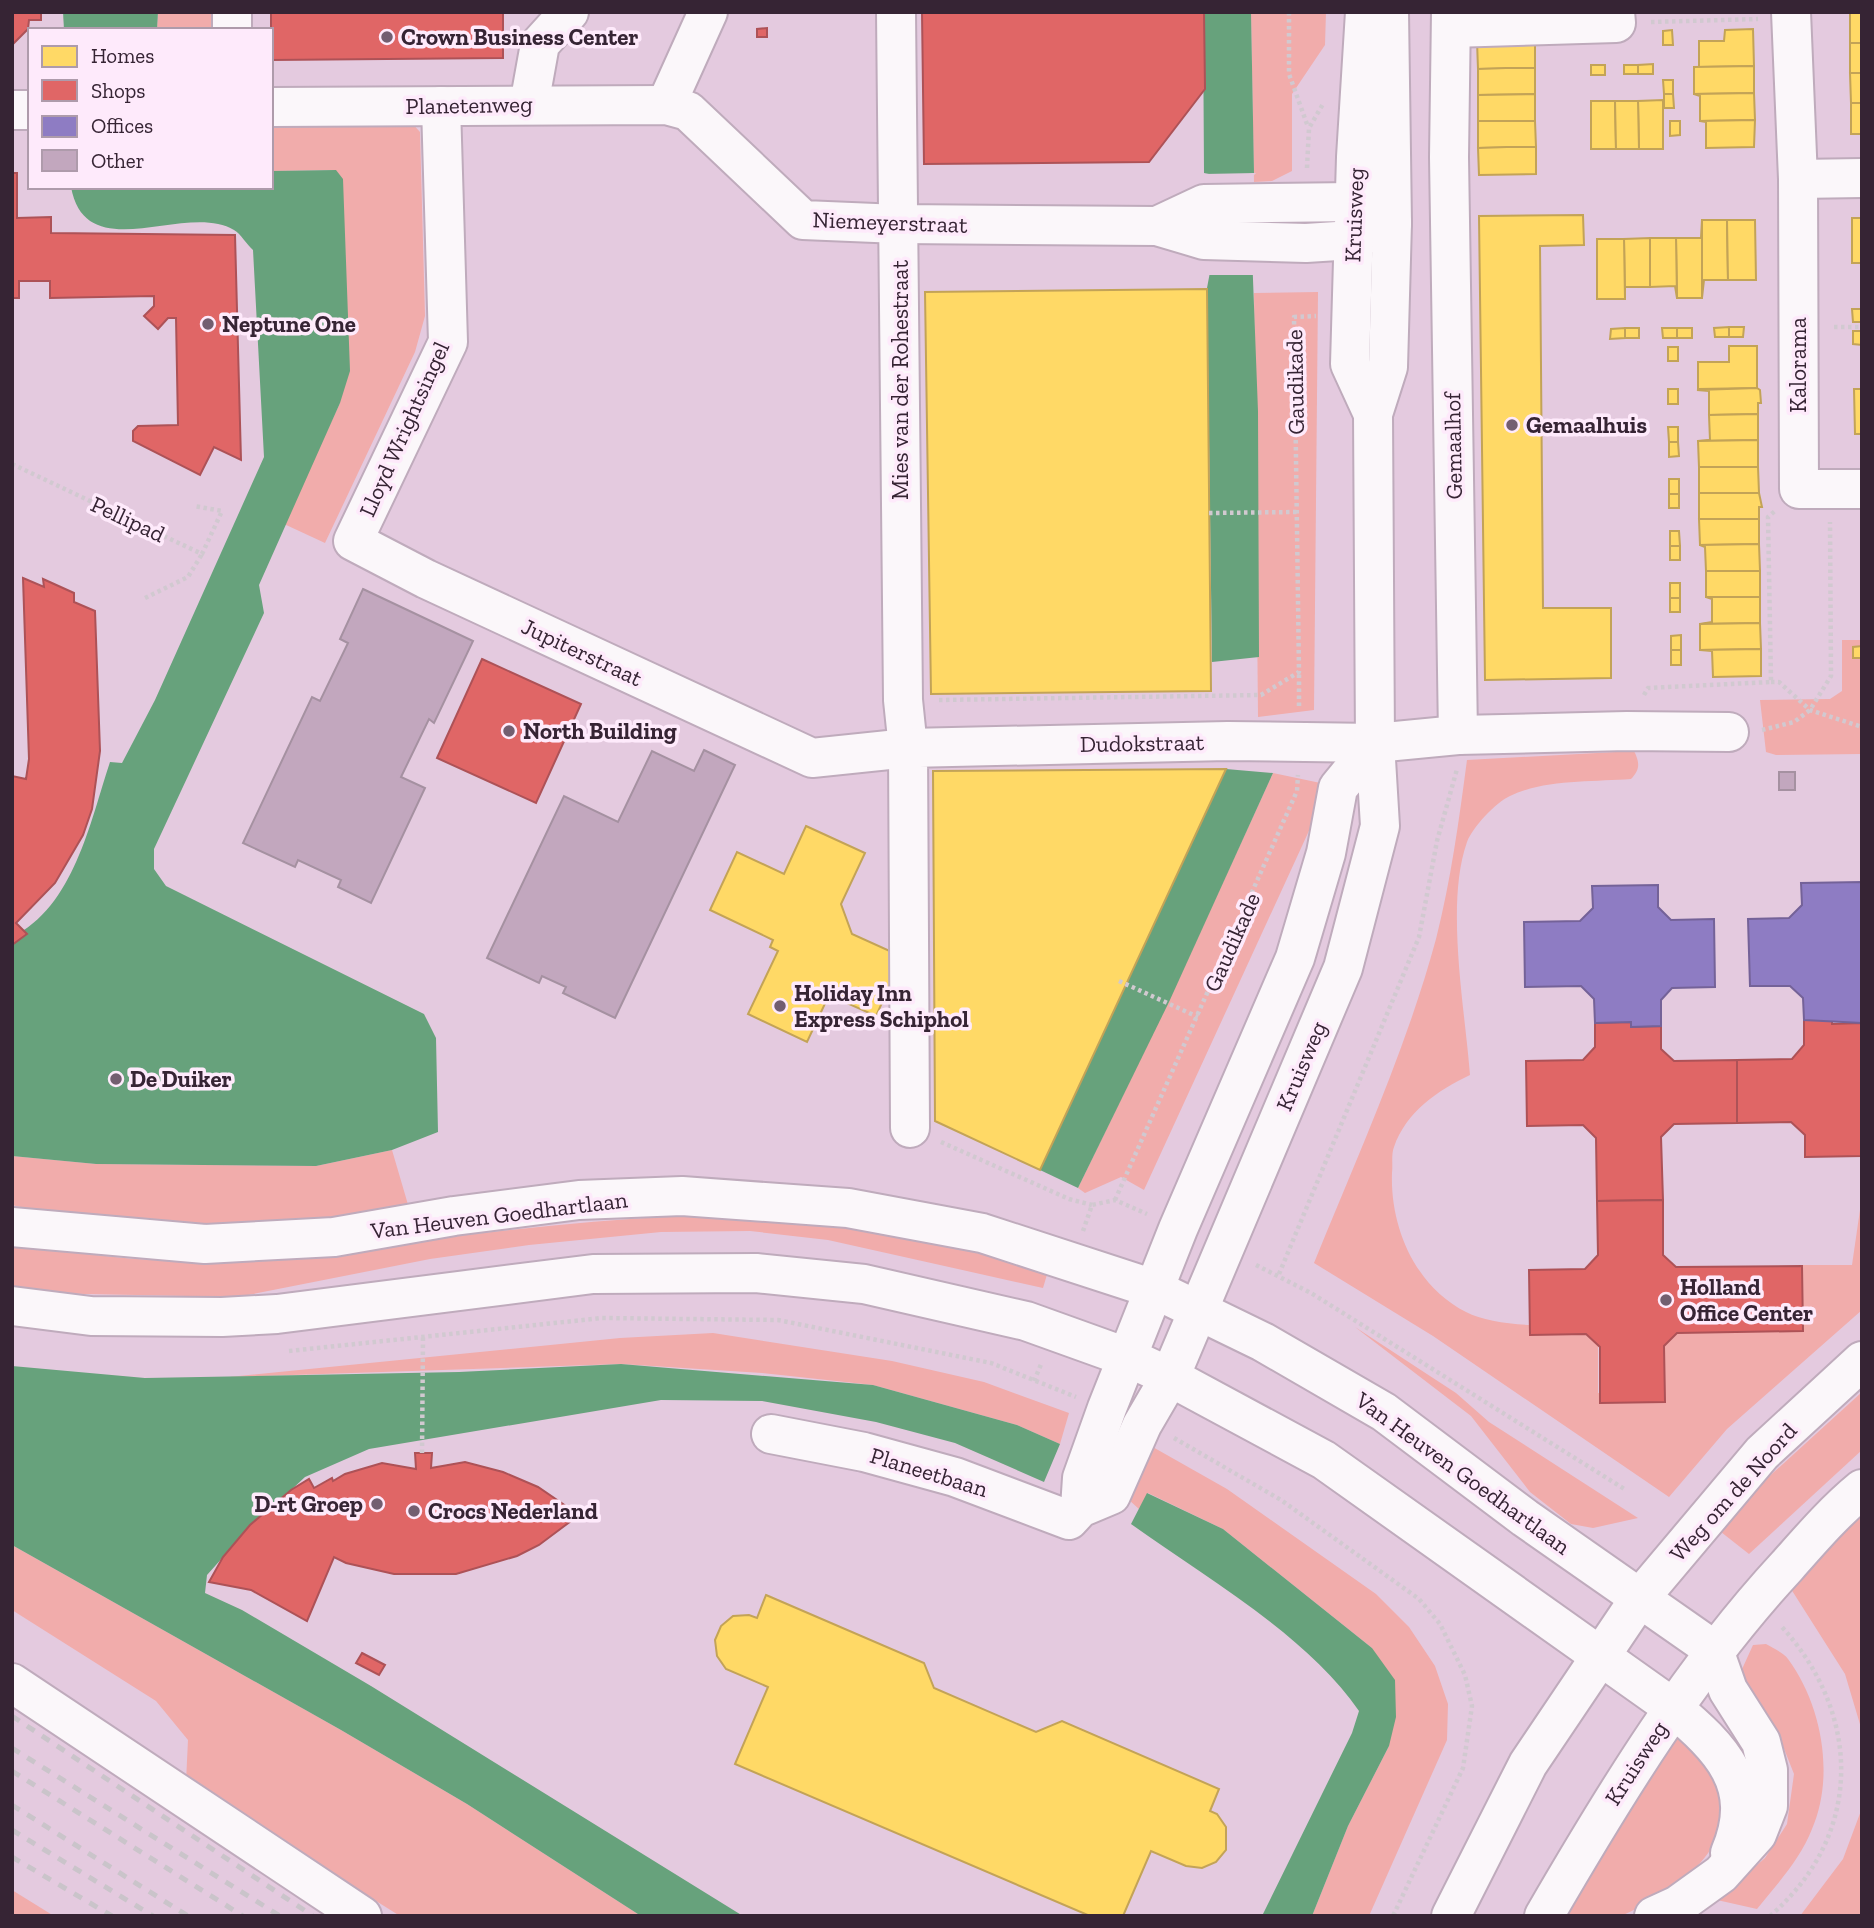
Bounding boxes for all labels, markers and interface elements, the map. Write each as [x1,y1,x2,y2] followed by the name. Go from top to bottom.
[401,23,638,51] place label: Crown Business Center
[28,28,273,189] legend
[379,29,395,45] marker: Crown Business Center
[91,43,154,68] text: Homes
[91,78,145,103] text: Shops
[405,90,533,120] street label: Planetenweg
[91,113,153,138] text: Offices
[91,148,145,173] text: Other
[1338,167,1370,263] street label: Kruisweg
[812,205,968,239] street label: Niemeyerstraat
[886,260,914,500] street label: Mies van der Rohestraat
[222,310,356,338] place label: Neptune One
[200,316,216,332] marker: Neptune One
[1784,317,1812,413] street label: Kalorama
[1280,329,1310,435] street label: Gaudikade
[353,337,455,521] street label: Lloyd Wrightsingel
[1438,391,1468,500] street label: Gemaalhof
[1526,411,1647,439] place label: Gemaalhuis
[1504,417,1520,433] marker: Gemaalhuis
[86,490,170,548] street label: Pellipad
[517,612,647,692] street label: Jupiterstraat
[523,717,677,745] place label: North Building
[501,723,517,739] marker: North Building
[1079,728,1205,758] street label: Dudokstraat
[1198,888,1266,996] street label: Gaudikade
[794,979,969,1033] place label: Holiday Inn Express Schiphol
[772,998,788,1014] marker: Holiday Inn Express Schiphol
[1270,1017,1333,1115] street label: Kruisweg
[130,1065,232,1093] place label: De Duiker
[108,1071,124,1087] marker: De Duiker
[368,1185,629,1245] street label: Van Heuven Goedhartlaan
[1680,1273,1813,1327] place label: Holland Office Center
[1658,1292,1674,1308] marker: Holland Office Center
[1349,1385,1576,1560] street label: Van Heuven Goedhartlaan
[1663,1417,1803,1567] street label: Weg om de Noord
[867,1441,991,1503] street label: Planeetbaan
[254,1490,363,1518] place label: D-rt Groep
[369,1496,385,1512] marker: D-rt Groep
[428,1497,598,1525] place label: Crocs Nederland
[406,1503,422,1519] marker: Crocs Nederland
[1598,1715,1674,1810] street label: Kruisweg

